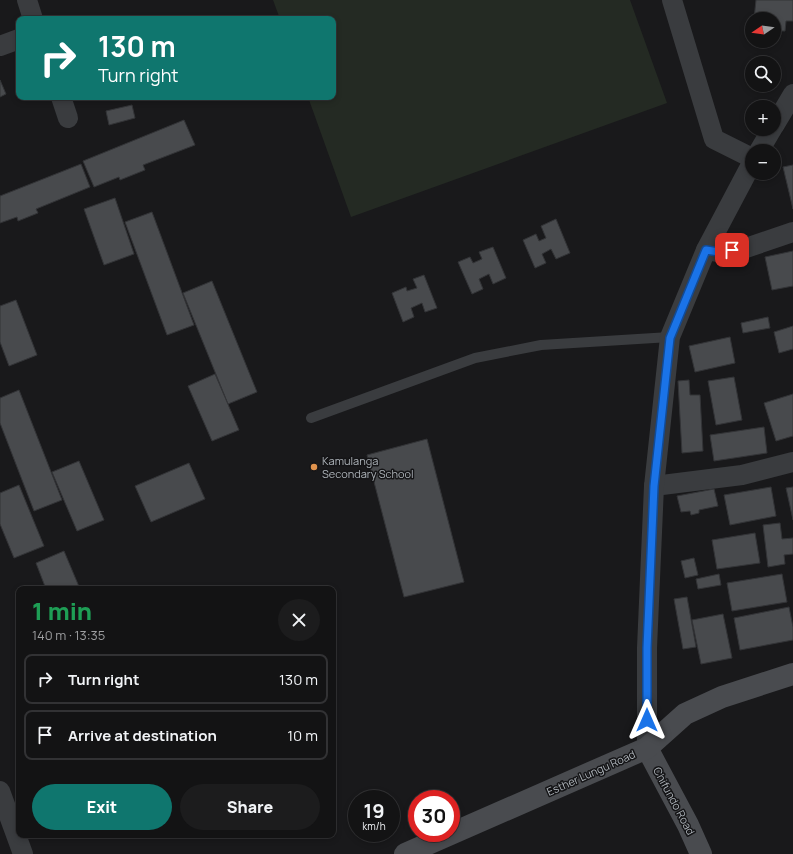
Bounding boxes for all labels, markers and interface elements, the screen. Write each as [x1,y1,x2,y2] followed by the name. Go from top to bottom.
[745,12,781,48] north arrow
[745,12,781,180] map controls
[98,27,176,65] text: 130 m
[32,32,84,84] icon: right
[745,56,781,92] button: search
[98,63,179,87] text: Turn right
[745,100,781,136] button: +
[745,144,781,180] button: −
[715,233,749,267] pin
[721,239,743,261] icon: arrive
[322,453,414,481] place label: Kamulanga Secondary School
[309,462,319,472] marker: Kamulanga Secondary School
[32,594,92,627] text: 1 min
[278,599,320,641] button: close
[32,626,105,644] text: 140 m · 13:35
[34,668,56,690] icon: right
[68,669,139,690] text: Turn right
[279,669,318,690] text: 130 m
[626,699,668,741] position arrow
[34,724,56,746] icon: arrive
[68,725,217,746] text: Arrive at destination
[287,725,318,746] text: 10 m
[544,746,638,799] street label: Esther Lungu Road
[650,764,699,837] street label: Chifundo Road
[32,784,172,830] button: Exit
[180,784,320,830] button: Share
[408,790,460,842] speed limit sign: 30
[363,797,385,824] text: 19
[362,819,386,833] text: km/h

